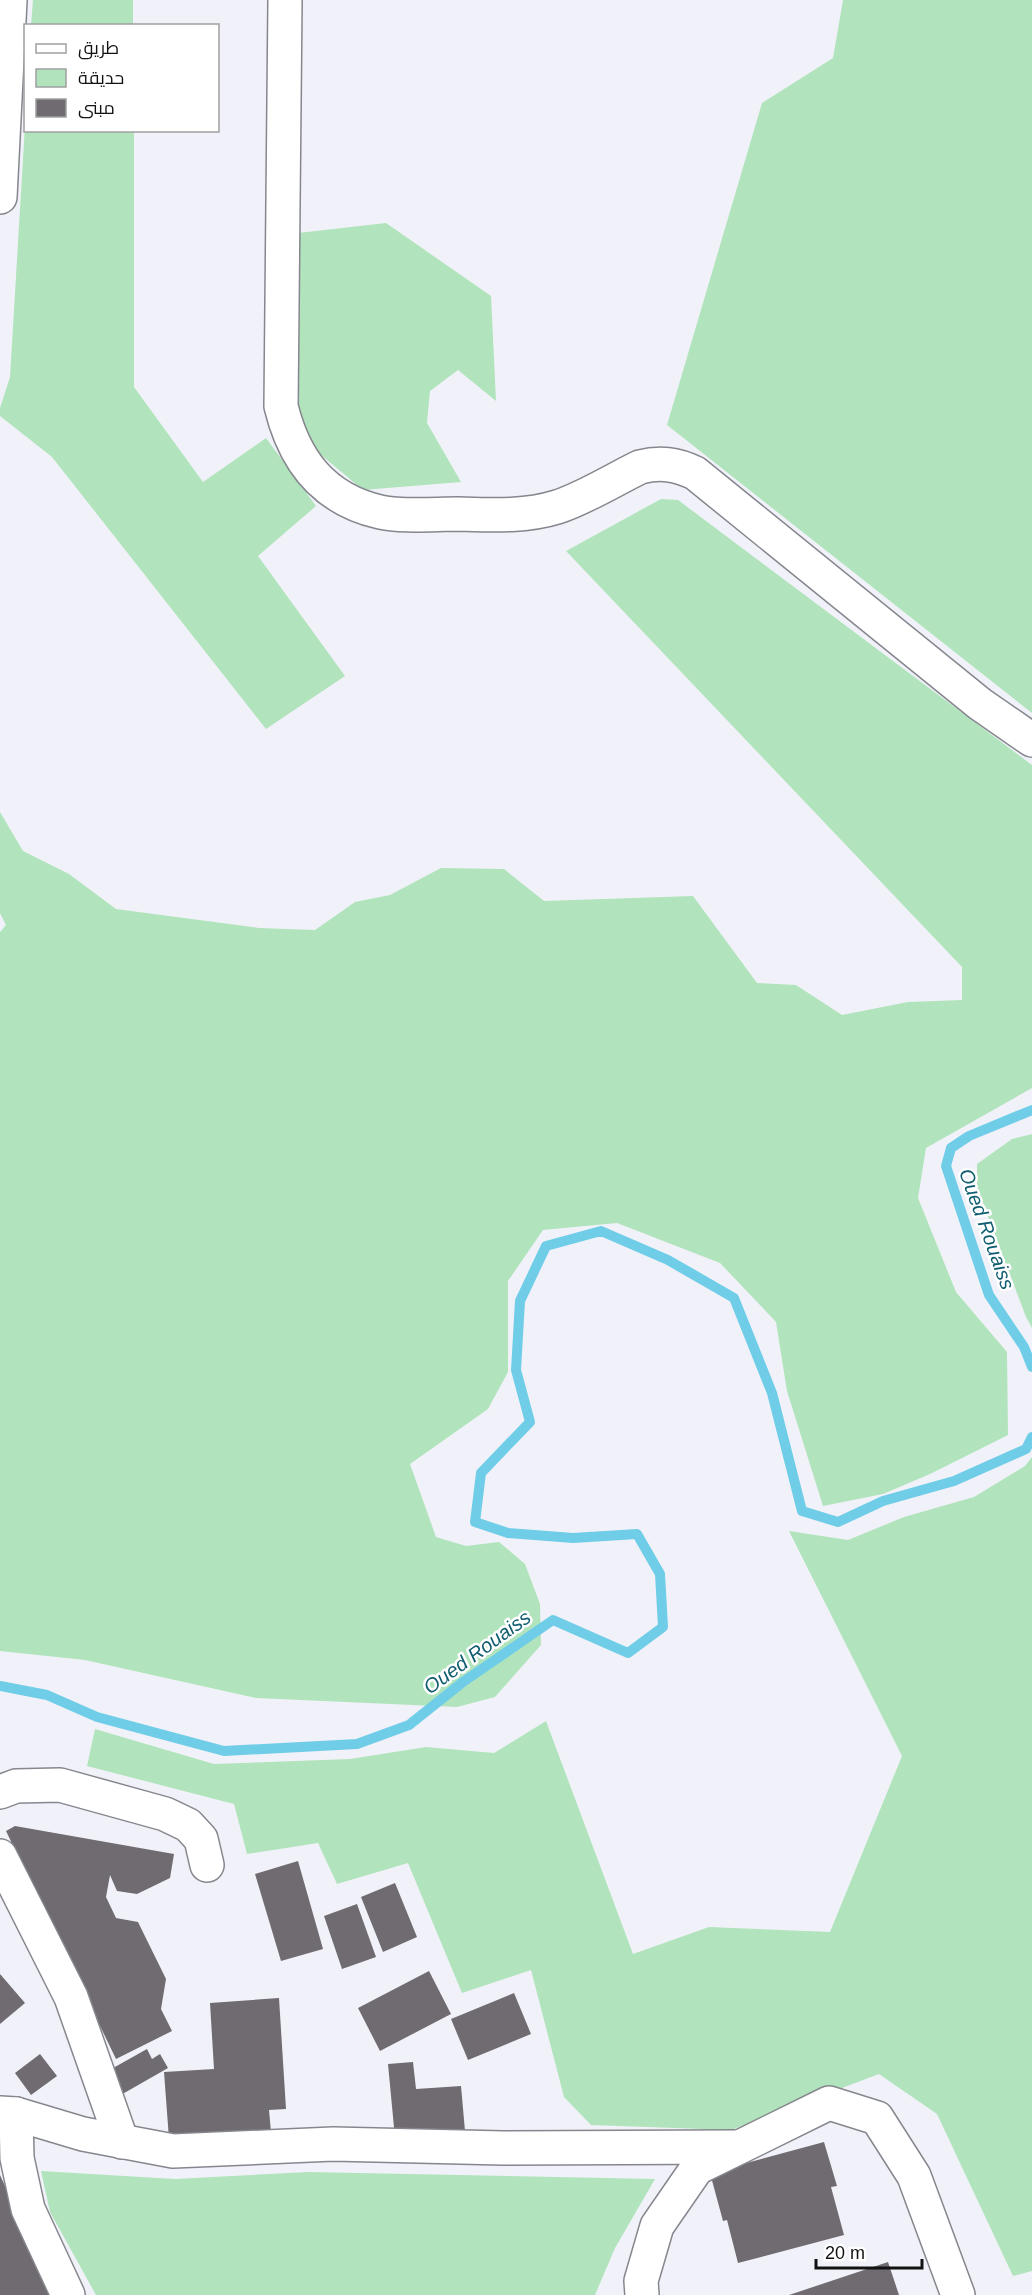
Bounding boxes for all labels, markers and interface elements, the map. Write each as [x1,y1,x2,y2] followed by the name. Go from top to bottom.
[24,24,219,132] legend
[78,38,119,60] text: طريق
[78,68,124,88] text: حديقة
[78,98,115,119] text: مبنى
[955,1166,1019,1292] water label: Oued Rouaiss
[419,1606,535,1698] water label: Oued Rouaiss
[816,2232,922,2270] scale bar
[825,2243,865,2263] text: 20 m

